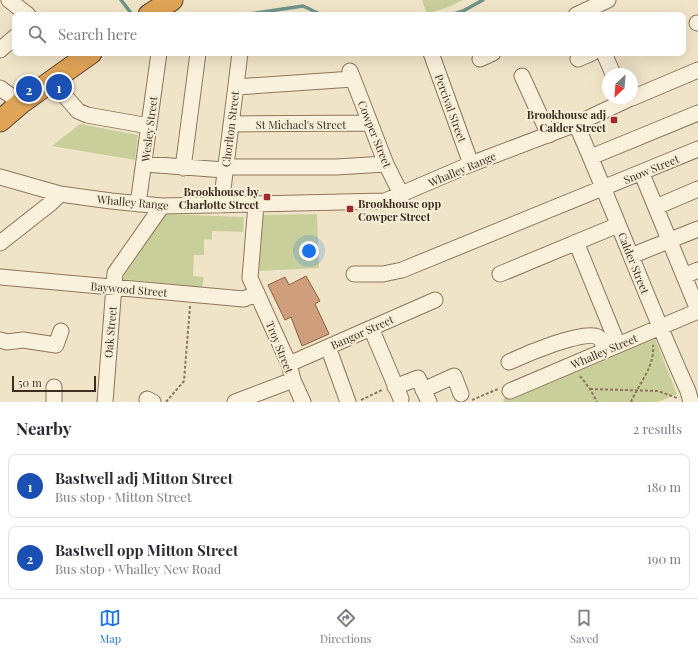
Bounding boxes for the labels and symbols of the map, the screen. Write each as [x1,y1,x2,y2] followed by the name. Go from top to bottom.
[602,68,638,104] north arrow
[46,72,72,102] pin: 1
[432,72,470,144] street label: Percival Street
[16,74,42,104] pin: 2
[218,90,242,168] street label: Chorlton Street
[137,95,160,164] street label: Wesley Street
[355,98,395,170] street label: Cowper Street
[527,107,606,135] place label: Brookhouse adj Calder Street
[609,115,619,125] marker: Brookhouse adj Calder Street
[256,117,346,132] street label: St Michael's Street
[425,148,498,190] street label: Whalley Range
[621,151,681,187] street label: Snow Street
[179,184,259,212] place label: Brookhouse by Charlotte Street
[96,191,170,213] street label: Whalley Range
[262,192,272,202] marker: Brookhouse by Charlotte Street
[358,196,441,224] place label: Brookhouse opp Cowper Street
[345,204,355,214] marker: Brookhouse opp Cowper Street
[615,230,653,296] street label: Calder Street
[299,241,319,261] your location
[90,278,168,300] street label: Baywood Street
[100,305,120,358] street label: Oak Street
[328,311,396,353] street label: Bangor Street
[263,319,297,375] street label: Troy Street
[567,330,640,372] street label: Whalley Street
[12,374,96,393] scale bar

